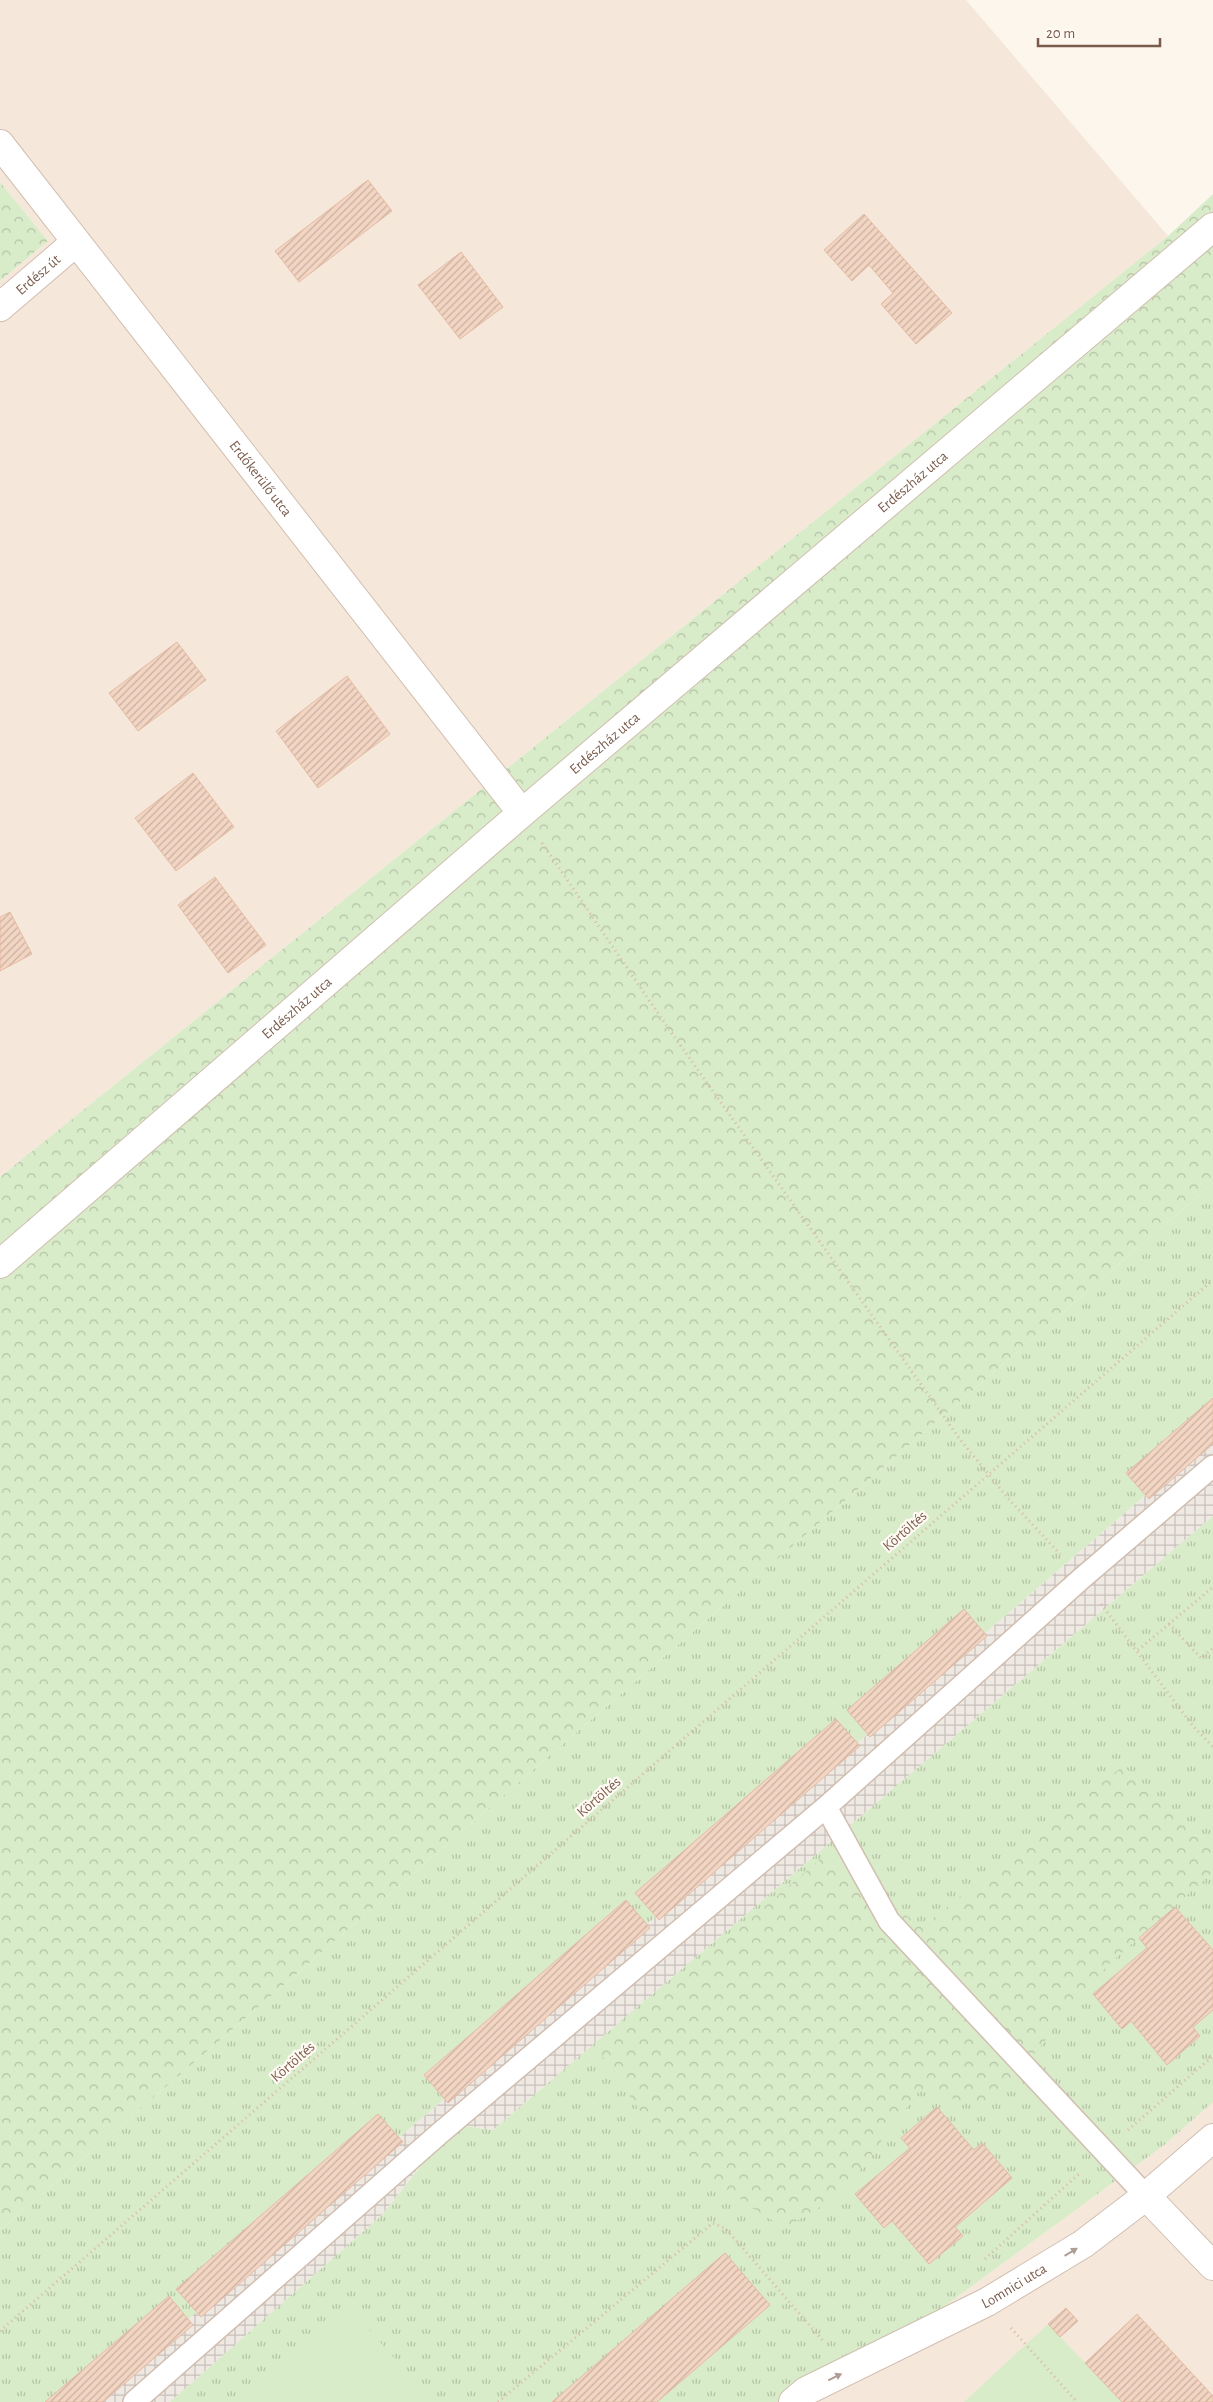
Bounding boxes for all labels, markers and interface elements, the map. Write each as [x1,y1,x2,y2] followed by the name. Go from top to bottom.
[1038,15,1160,47] scale bar
[1046,26,1075,41] text: 20 m
[13,251,63,298] street label: Erdész út
[227,438,295,519] street label: Erdőkerülő utca
[875,448,951,515] street label: Erdészház utca
[567,709,642,777] street label: Erdészház utca
[259,974,334,1042] street label: Erdészház utca
[880,1508,930,1554] street label: Körtöltés
[574,1774,624,1820] street label: Körtöltés
[268,2039,318,2085] street label: Körtöltés
[1065,2247,1078,2256] one-way arrow
[979,2260,1049,2311] street label: Lomnici utca
[828,2373,842,2381] one-way arrow

